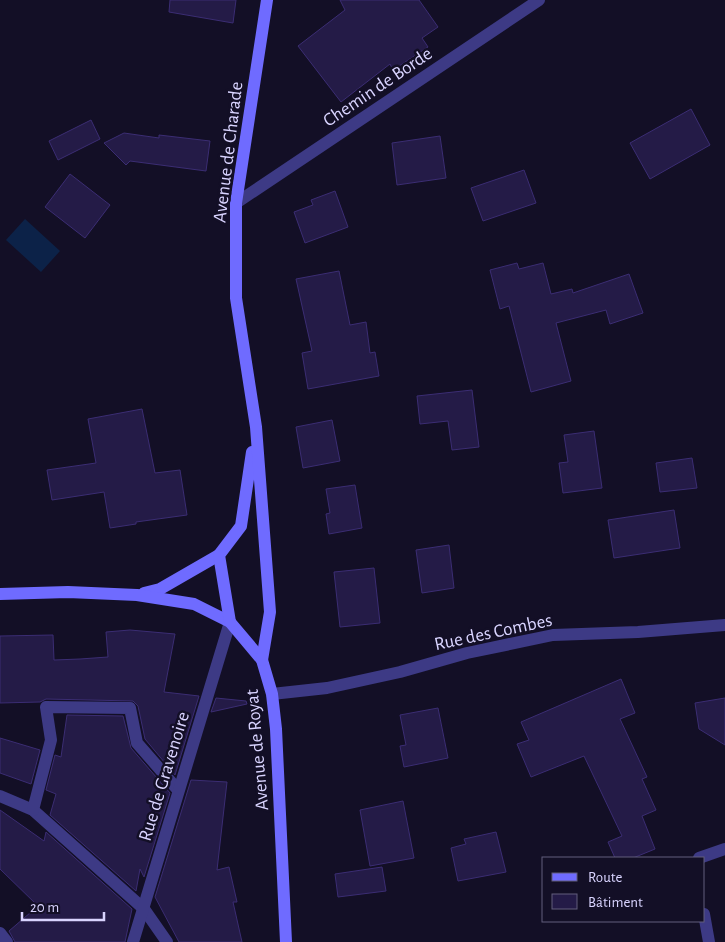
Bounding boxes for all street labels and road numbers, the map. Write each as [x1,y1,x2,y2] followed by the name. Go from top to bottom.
[320,44,436,131] street label: Chemin de Borde
[210,81,247,224] street label: Avenue de Charade
[433,611,554,654] street label: Rue des Combes
[243,688,272,811] street label: Avenue de Royat
[136,710,193,843] street label: Rue de Gravenoire

